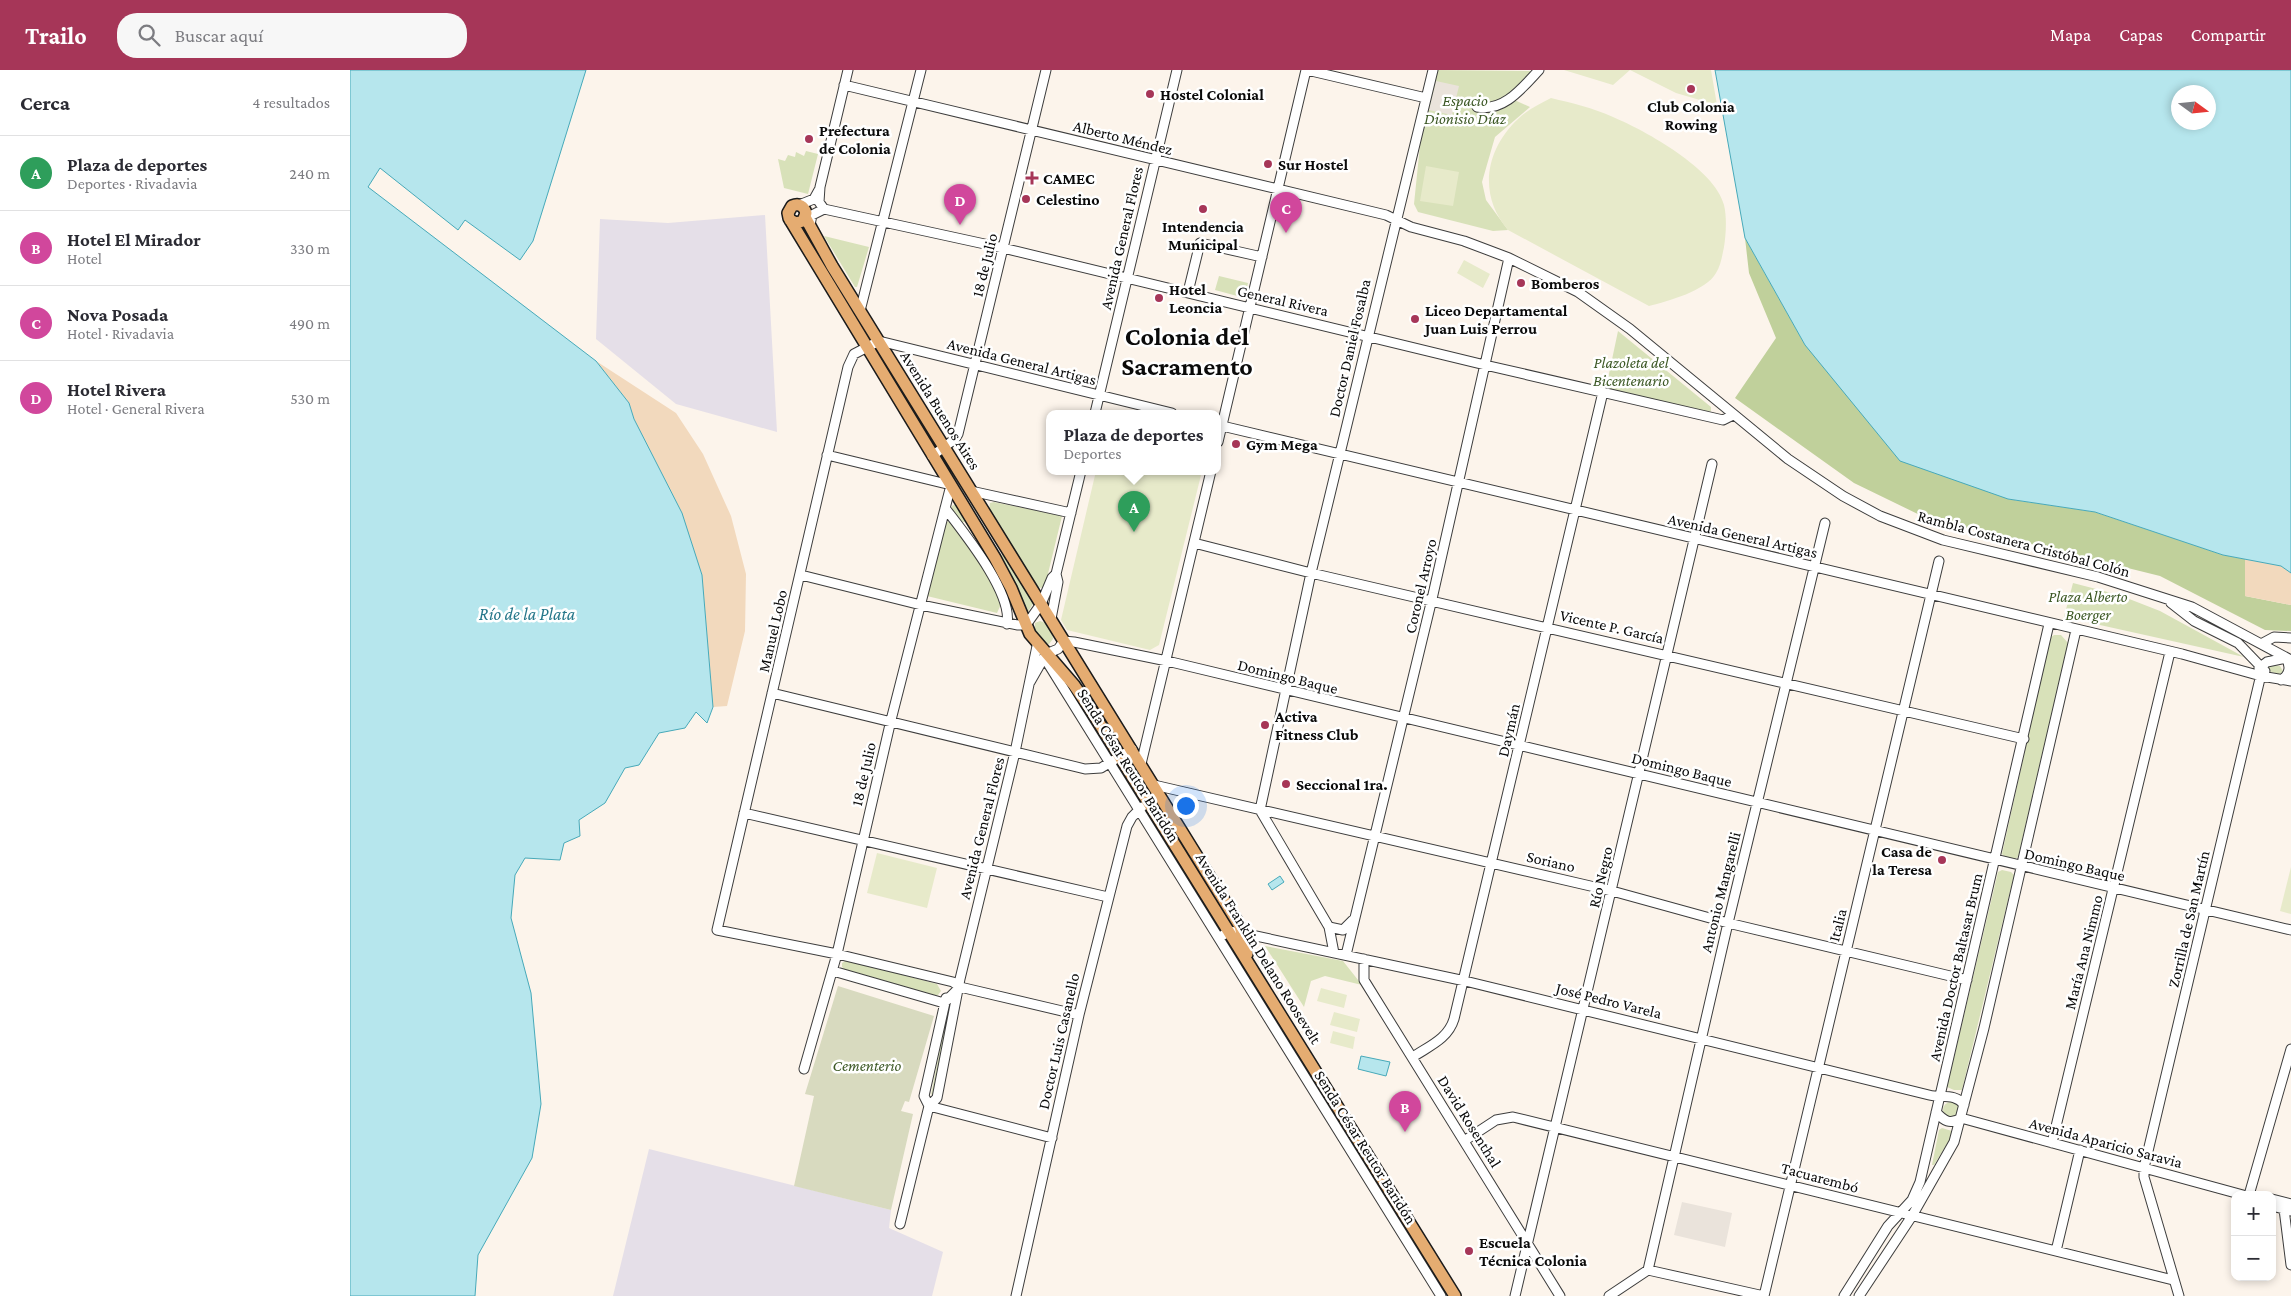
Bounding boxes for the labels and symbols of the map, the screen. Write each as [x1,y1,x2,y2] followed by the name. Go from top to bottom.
[1685,83,1697,95] marker: Club Colonia Rowing
[2171,85,2216,130] north arrow
[1160,86,1264,103] place label: Hostel Colonial
[1144,88,1156,100] marker: Hostel Colonial
[1424,92,1507,127] park label: Espacio Dionisio Díaz
[1647,98,1735,133] place label: Club Colonia Rowing
[1072,117,1174,158] street label: Alberto Méndez
[819,122,891,157] place label: Prefectura de Colonia
[803,133,815,145] marker: Prefectura de Colonia
[1278,156,1348,173] place label: Sur Hostel
[1262,158,1274,170] marker: Sur Hostel
[1097,165,1146,311] street label: Avenida General Flores
[1043,170,1095,187] place label: CAMEC
[1025,171,1039,185] marker: CAMEC
[944,184,976,225] pin: D
[1036,191,1100,208] place label: Celestino
[1270,192,1302,233] pin: C
[1020,193,1032,205] marker: Celestino
[1197,203,1209,215] marker: Intendencia Municipal
[1162,218,1244,253] place label: Intendencia Municipal
[968,231,1002,299] street label: 18 de Julio
[1531,275,1600,292] place label: Bomberos
[1325,277,1374,419] street label: Doctor Daniel Fosalba
[1515,277,1527,289] marker: Bomberos
[1169,281,1222,316] place label: Hotel Leoncia
[1236,282,1331,319] street label: General Rivera
[1153,292,1165,304] marker: Hotel Leoncia
[1423,302,1568,337] place label: Liceo Departamental Juan Luis Perrou
[1409,313,1421,325] marker: Liceo Departamental Juan Luis Perrou
[1121,322,1253,381] district label: Colonia del Sacramento
[945,335,1098,389] street label: Avenida General Artigas
[897,348,984,473] street label: Avenida Buenos Aires
[1593,354,1670,389] park label: Plazoleta del Bicentenario
[1246,436,1318,453] place label: Gym Mega
[1230,438,1242,450] marker: Gym Mega
[1118,491,1150,532] pin: A
[1916,507,2132,580] street label: Rambla Costanera Cristóbal Colón
[1666,510,1819,562] street label: Avenida General Artigas
[1401,537,1441,635] street label: Coronel Arroyo
[755,588,790,674] street label: Manuel Lobo
[2048,588,2128,624] park label: Plaza Alberto Boerger
[479,604,576,624] water label: Río de la Plata
[1558,606,1666,647] street label: Vicente P. García
[1236,656,1340,698] street label: Domingo Baque
[1074,685,1183,845] street label: Senda César Reutor Baridón
[1494,701,1524,759] street label: Daymán
[1274,708,1359,743] place label: Activa Fitness Club
[1259,719,1271,731] marker: Activa Fitness Club
[848,740,880,808] street label: 18 de Julio
[1630,749,1734,791] street label: Domingo Baque
[956,755,1007,901] street label: Avenida General Flores
[1296,776,1388,793] place label: Seccional 1ra.
[1280,778,1292,790] marker: Seccional 1ra.
[1173,793,1199,819] your location
[1697,830,1745,955] street label: Antonio Mangarelli
[1872,843,1933,878] place label: Casa de la Teresa
[1585,845,1617,910] street label: Río Negro
[2023,845,2127,885] street label: Domingo Baque
[1525,848,1577,875] street label: Soriano
[2164,849,2213,989] street label: Zorrilla de San Martín
[1193,850,1325,1047] street label: Avenida Franklin Delano Roosevelt
[1936,854,1948,866] marker: Casa de la Teresa
[1926,871,1985,1063] street label: Avenida Doctor Baltasar Brum
[2061,893,2106,1011] street label: María Ana Nimmo
[1825,906,1850,943] street label: Italia
[1035,971,1082,1111] street label: Doctor Luis Casanello
[1552,979,1664,1023] street label: José Pedro Varela
[833,1057,902,1074] park label: Cementerio
[1311,1067,1421,1227] street label: Senda César Reutor Baridón
[1435,1072,1505,1170] street label: David Rosenthal
[1389,1091,1421,1132] pin: B
[2027,1114,2185,1172] street label: Avenida Aparicio Saravia
[1779,1159,1861,1196] street label: Tacuarembó
[1479,1234,1587,1269] place label: Escuela Técnica Colonia
[1463,1245,1475,1257] marker: Escuela Técnica Colonia

